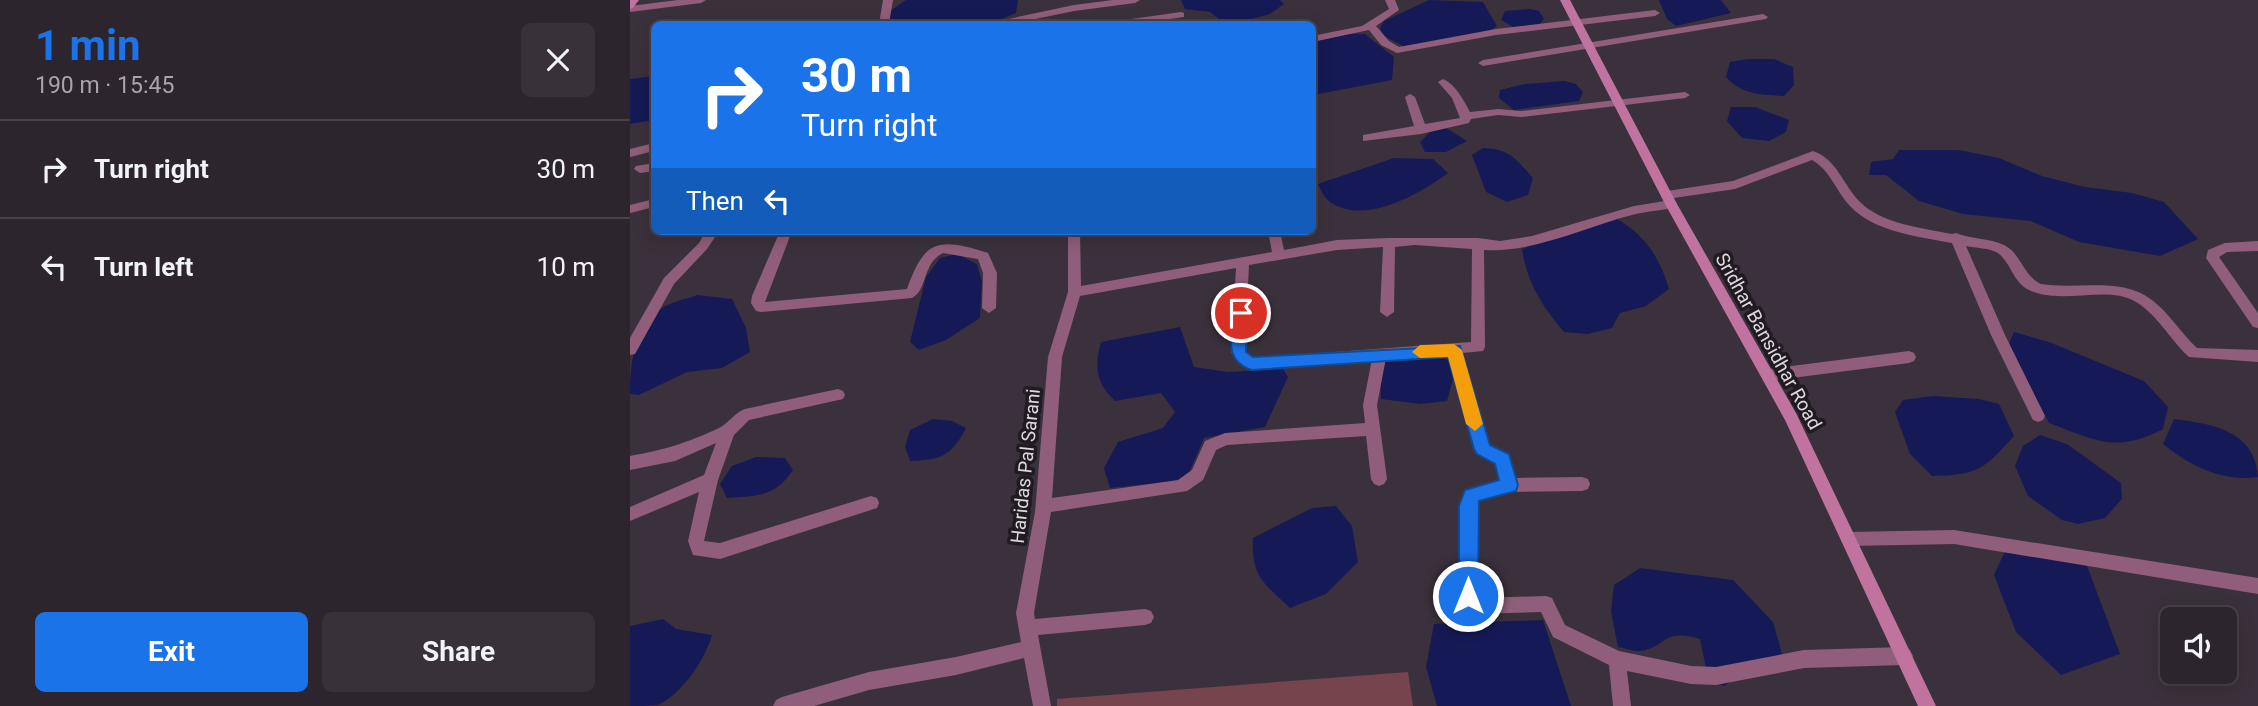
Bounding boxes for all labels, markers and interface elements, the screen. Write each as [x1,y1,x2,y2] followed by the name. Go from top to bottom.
[35,21,141,70] text: 1 min
[521,23,595,97] button: close
[801,47,912,104] text: 30 m
[686,49,777,140] icon: right
[35,72,174,99] text: 190 m · 15:45
[801,106,937,144] text: Turn right
[35,150,73,188] icon: right
[94,154,209,184] text: Turn right
[537,154,595,184] text: 30 m
[758,182,796,220] icon: left
[686,186,744,216] text: Then
[35,248,73,286] icon: left
[1710,249,1827,434] street label: Sridhar Bansidhar Road
[94,252,193,282] text: Turn left
[537,252,595,282] text: 10 m
[1211,283,1271,343] pin
[1222,294,1260,332] icon: arrive
[1006,388,1045,544] street label: Haridas Pal Sarani
[1431,559,1505,633] position arrow
[2160,607,2237,684] map controls
[2160,607,2237,684] button: sound
[35,612,308,692] button: Exit
[322,612,595,692] button: Share

